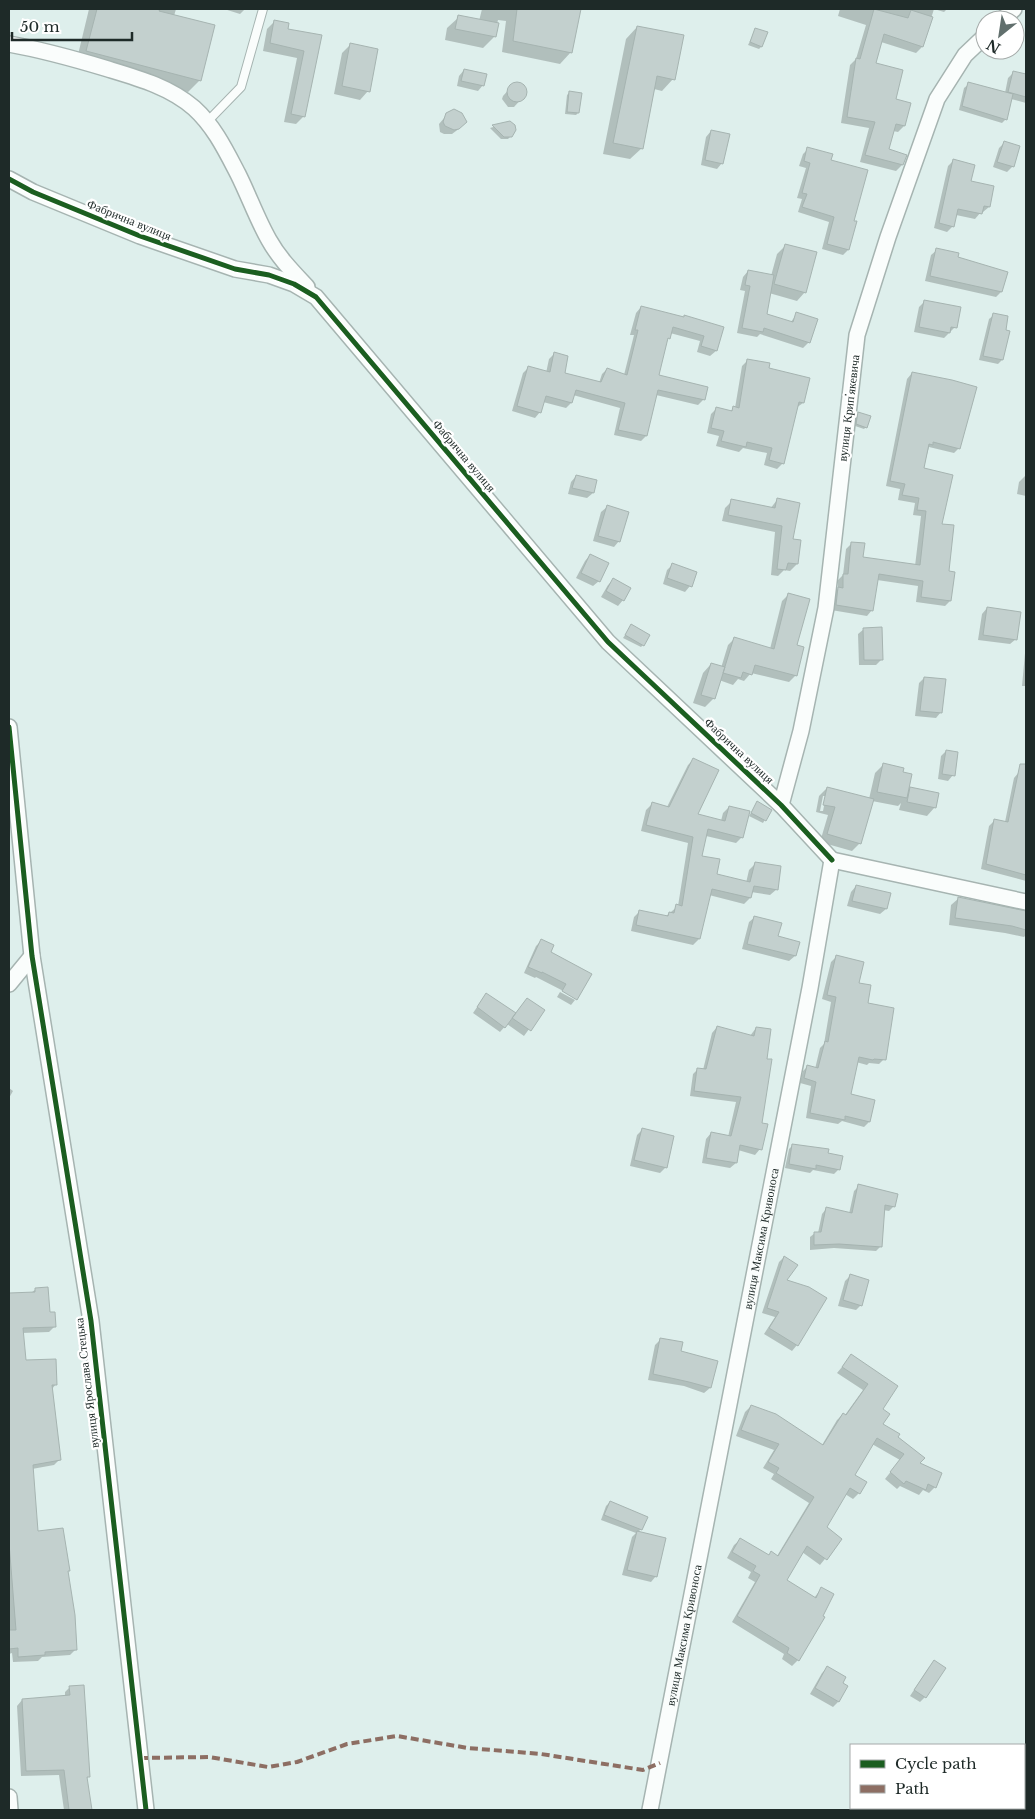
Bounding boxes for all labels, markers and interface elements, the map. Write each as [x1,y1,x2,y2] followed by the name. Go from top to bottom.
[12,10,132,42] scale bar
[975,10,1025,60] north arrow
[20,17,60,36] text: 50 m
[983,35,1004,57] text: N
[85,196,174,243] street label: Фабрична вулиця
[835,353,863,462] street label: вулиця Крипʼякевича
[430,417,499,495] street label: Фабрична вулиця
[701,715,778,787] street label: Фабрична вулиця
[740,1166,782,1311] street label: вулиця Максима Кривоноса
[71,1316,102,1449] street label: вулиця Ярослава Стецька
[662,1563,705,1707] street label: вулиця Максима Кривоноса
[850,1744,1025,1809] legend
[895,1754,977,1773] text: Cycle path
[895,1779,929,1798] text: Path

